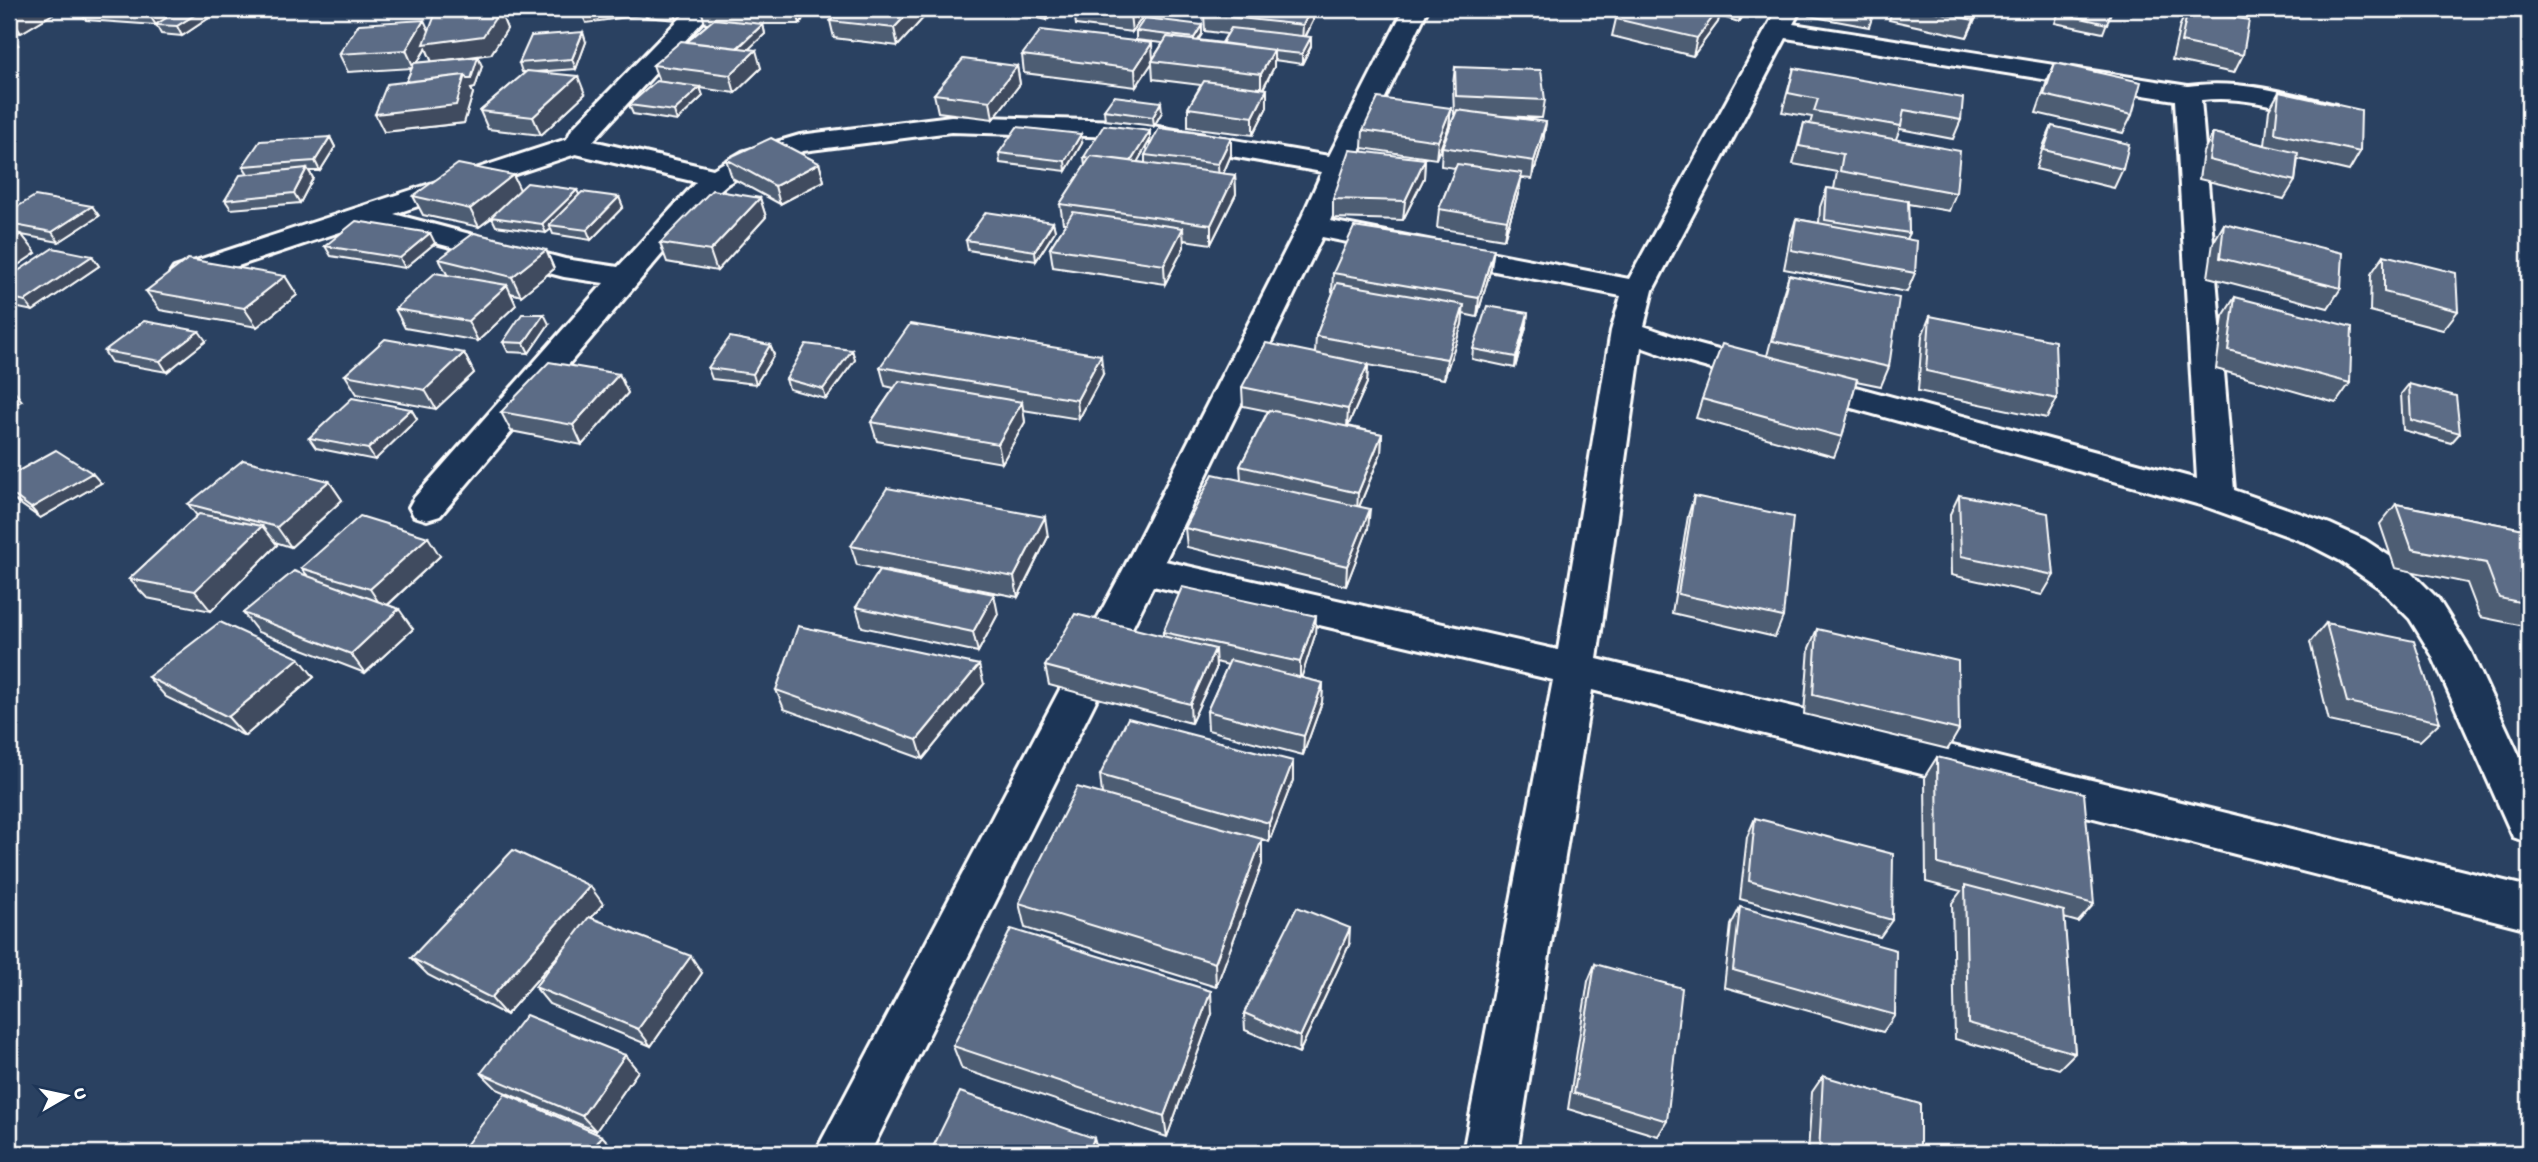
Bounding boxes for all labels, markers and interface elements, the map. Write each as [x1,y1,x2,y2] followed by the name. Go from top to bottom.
[32,1060,102,1130] north arrow
[67,1087,92,1101] text: U

